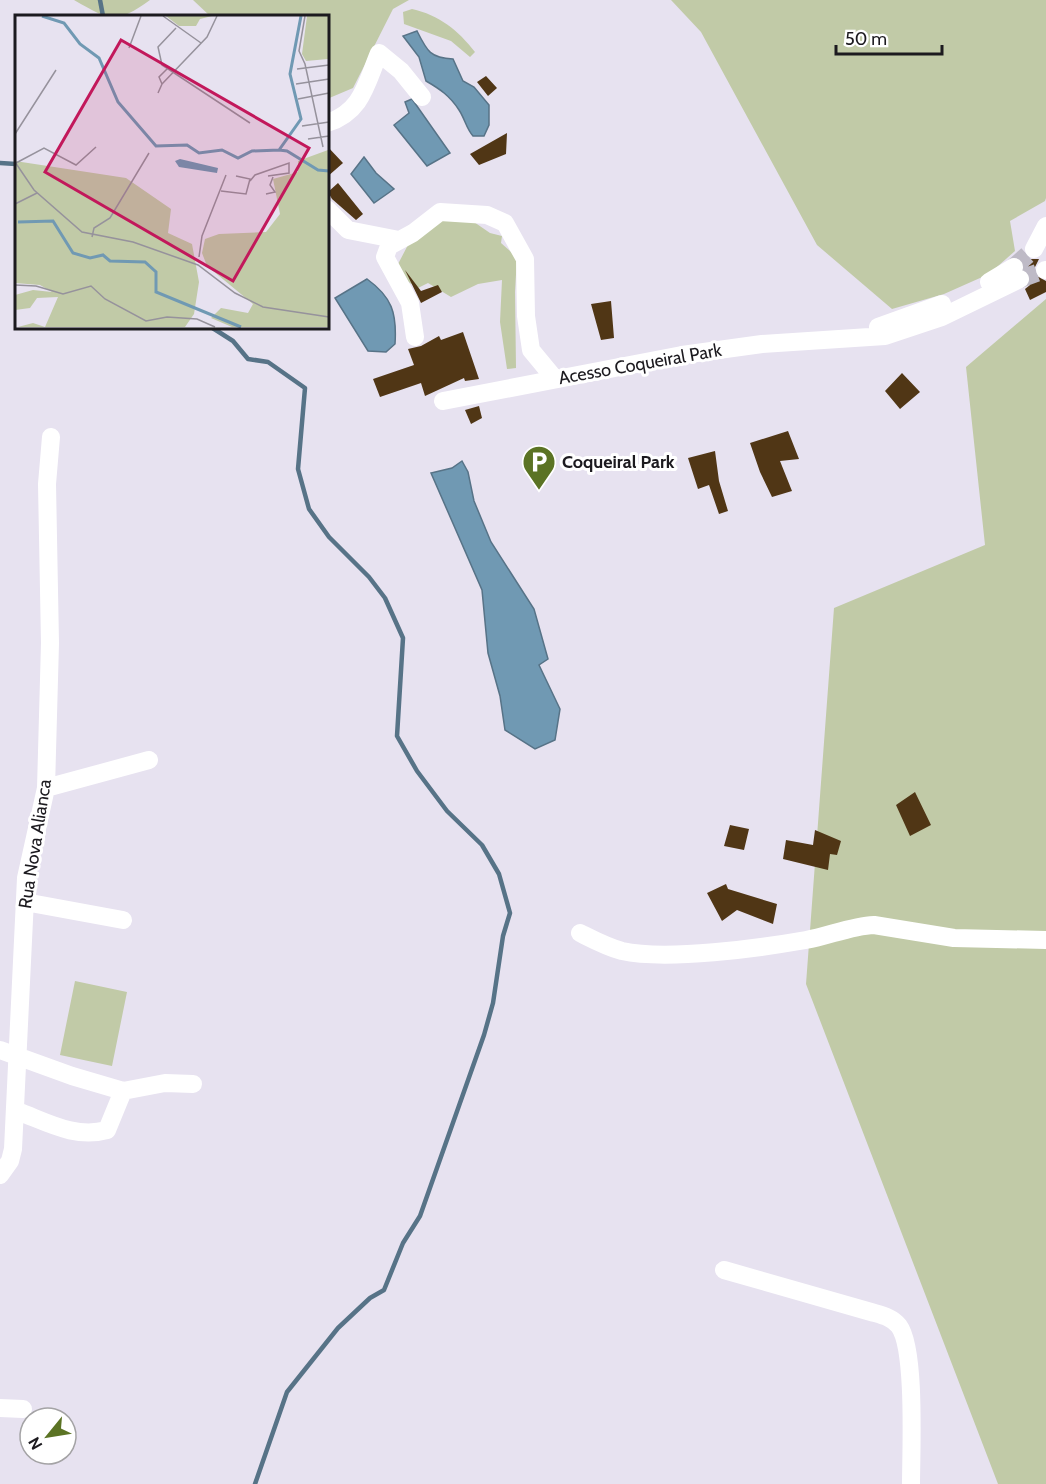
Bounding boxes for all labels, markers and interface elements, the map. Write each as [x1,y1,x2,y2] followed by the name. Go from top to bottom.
[15,15,328,328] inset map
[836,18,942,56] scale bar
[845,28,887,50] text: 50 m
[557,339,724,389] street label: Acesso Coqueiral Park
[521,444,557,491] parking icon: Coqueiral Park
[562,451,675,473] place label: Coqueiral Park
[14,777,56,910] street label: Rua Nova Alianca
[18,1406,78,1466] north arrow
[24,1434,46,1453] text: N

